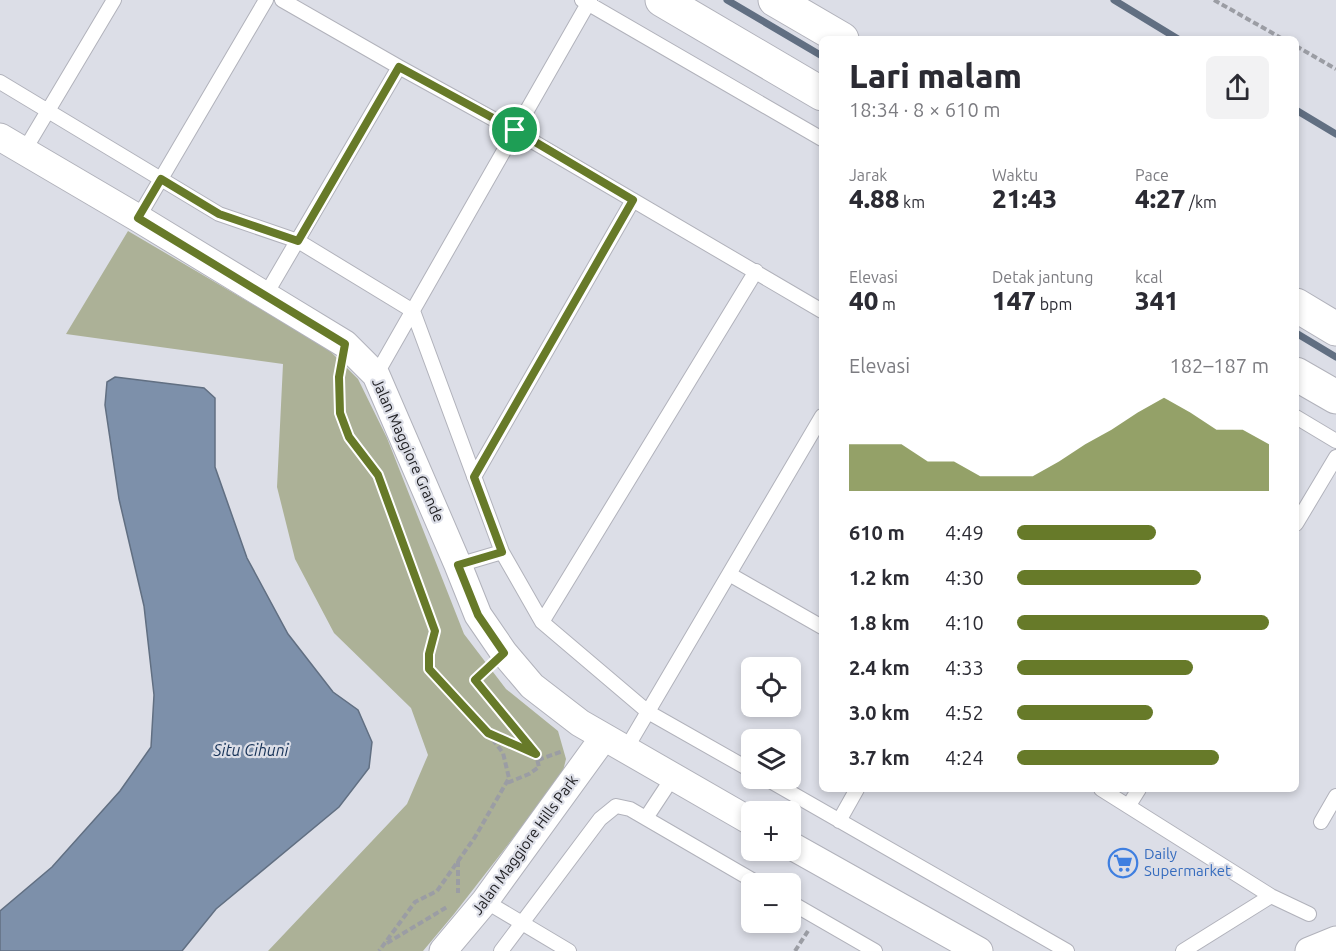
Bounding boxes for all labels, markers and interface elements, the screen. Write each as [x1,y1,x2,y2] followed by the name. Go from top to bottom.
[1206,56,1269,119] button: share
[849,57,1022,94] text: Lari malam
[849,98,1001,121] text: 18:34 · 8 × 610 m
[489,104,540,155] pin
[498,113,531,146] icon: arrive
[849,166,887,184] text: Jarak
[992,166,1038,184] text: Waktu
[1135,166,1169,184] text: Pace
[849,184,899,213] text: 4.88
[992,184,1057,213] text: 21:43
[1135,184,1185,213] text: 4:27
[899,193,925,211] text: km
[1185,193,1217,211] text: /km
[849,268,898,286] text: Elevasi
[992,268,1093,286] text: Detak jantung
[1135,268,1163,286] text: kcal
[849,286,878,315] text: 40
[992,286,1036,315] text: 147
[1135,286,1179,315] text: 341
[878,295,896,313] text: m
[1036,295,1072,313] text: bpm
[849,354,910,377] text: Elevasi
[1170,354,1269,377] text: 182–187 m
[369,375,448,524] street label: Jalan Maggiore Grande
[849,521,905,544] text: 610 m
[945,521,984,544] text: 4:49
[849,566,910,589] text: 1.2 km
[945,566,984,589] text: 4:30
[849,611,910,634] text: 1.8 km
[945,611,984,634] text: 4:10
[849,656,910,679] text: 2.4 km
[945,656,984,679] text: 4:33
[741,657,801,933] map controls
[741,657,801,717] button: locate
[849,701,910,724] text: 3.0 km
[945,701,984,724] text: 4:52
[741,729,801,789] button: layers
[212,741,290,759] water label: Situ Cihuni
[849,746,910,769] text: 3.7 km
[945,746,984,769] text: 4:24
[468,771,581,918] street label: Jalan Maggiore Hills Park
[741,801,801,861] button: +
[1144,845,1231,879] place label: Daily Supermarket
[1107,847,1139,879] supermarket icon: Daily Supermarket
[741,873,801,933] button: −

